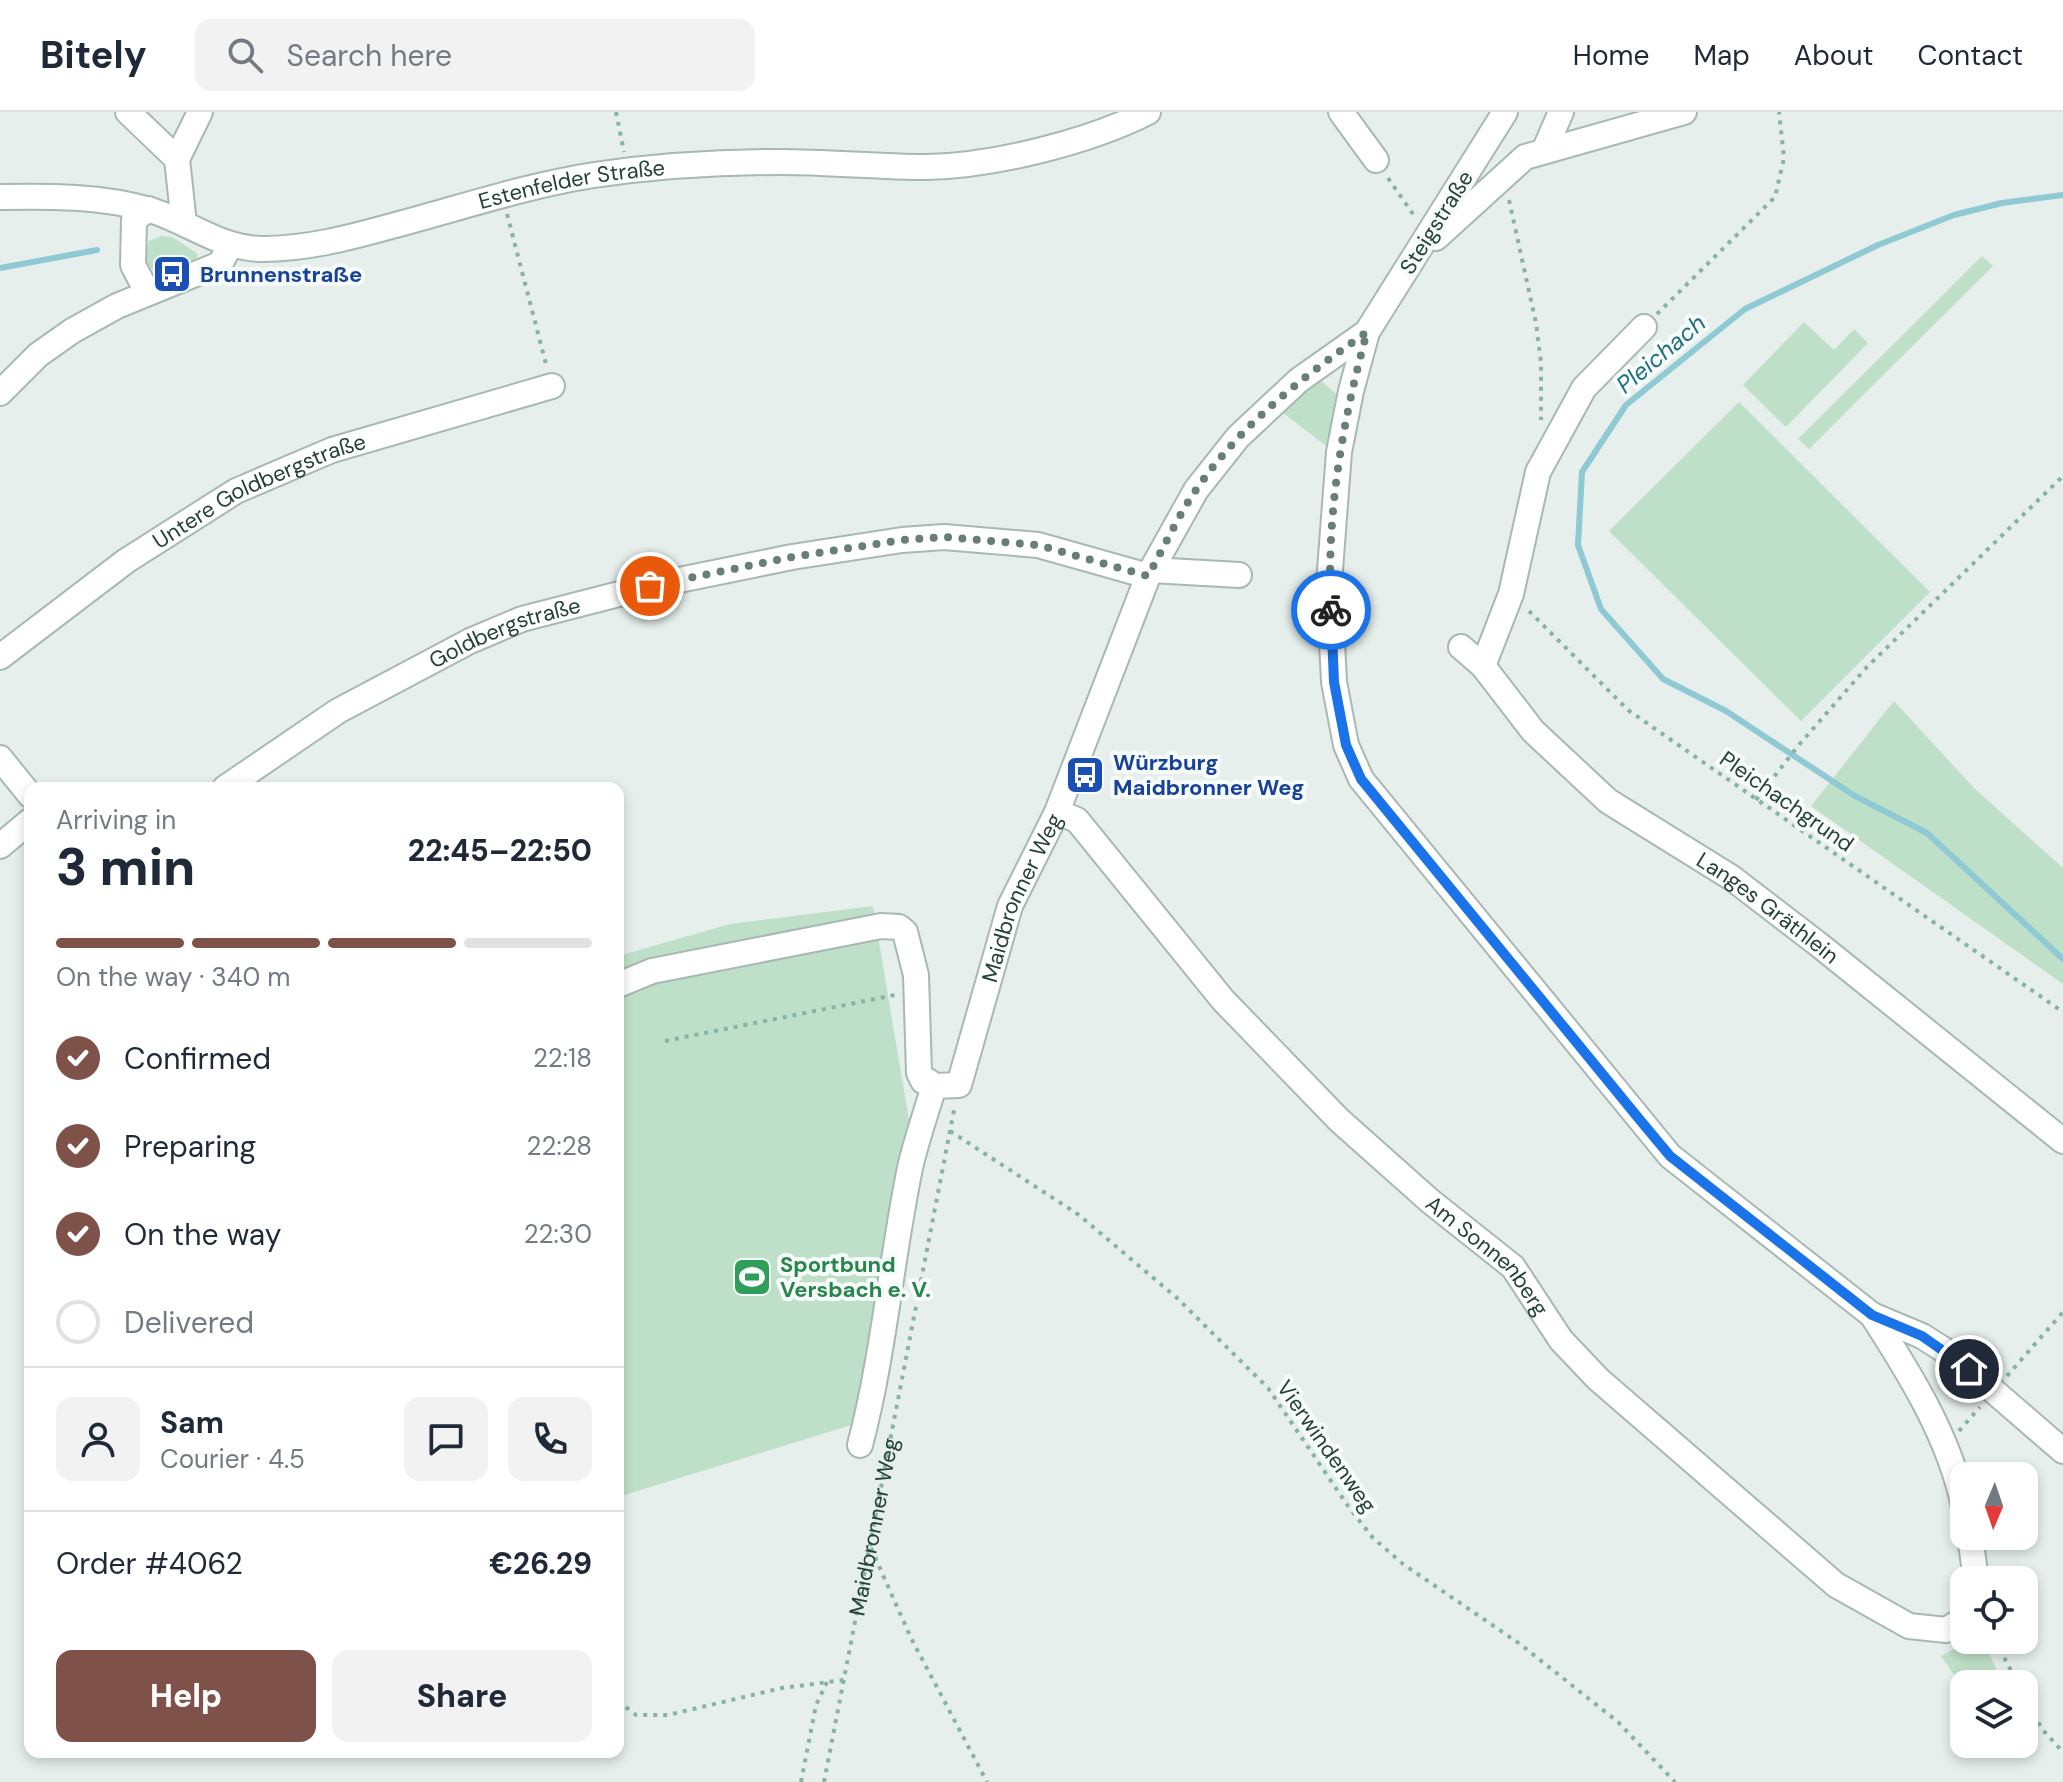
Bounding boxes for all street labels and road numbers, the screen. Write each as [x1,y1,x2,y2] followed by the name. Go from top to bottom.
[475,153,666,216] street label: Estenfelder Straße
[1393,165,1480,280] street label: Steigstraße
[147,427,369,555] street label: Untere Goldbergstraße
[424,591,584,675] street label: Goldbergstraße
[1714,744,1859,858] street label: Pleichachgrund
[975,808,1069,986] street label: Maidbronner Weg
[1691,846,1845,970] street label: Langes Gräthlein
[1420,1189,1555,1321] street label: Am Sonnenberg
[1270,1374,1383,1518] street label: Vierwindenweg
[842,1435,905,1618] street label: Maidbronner Weg

